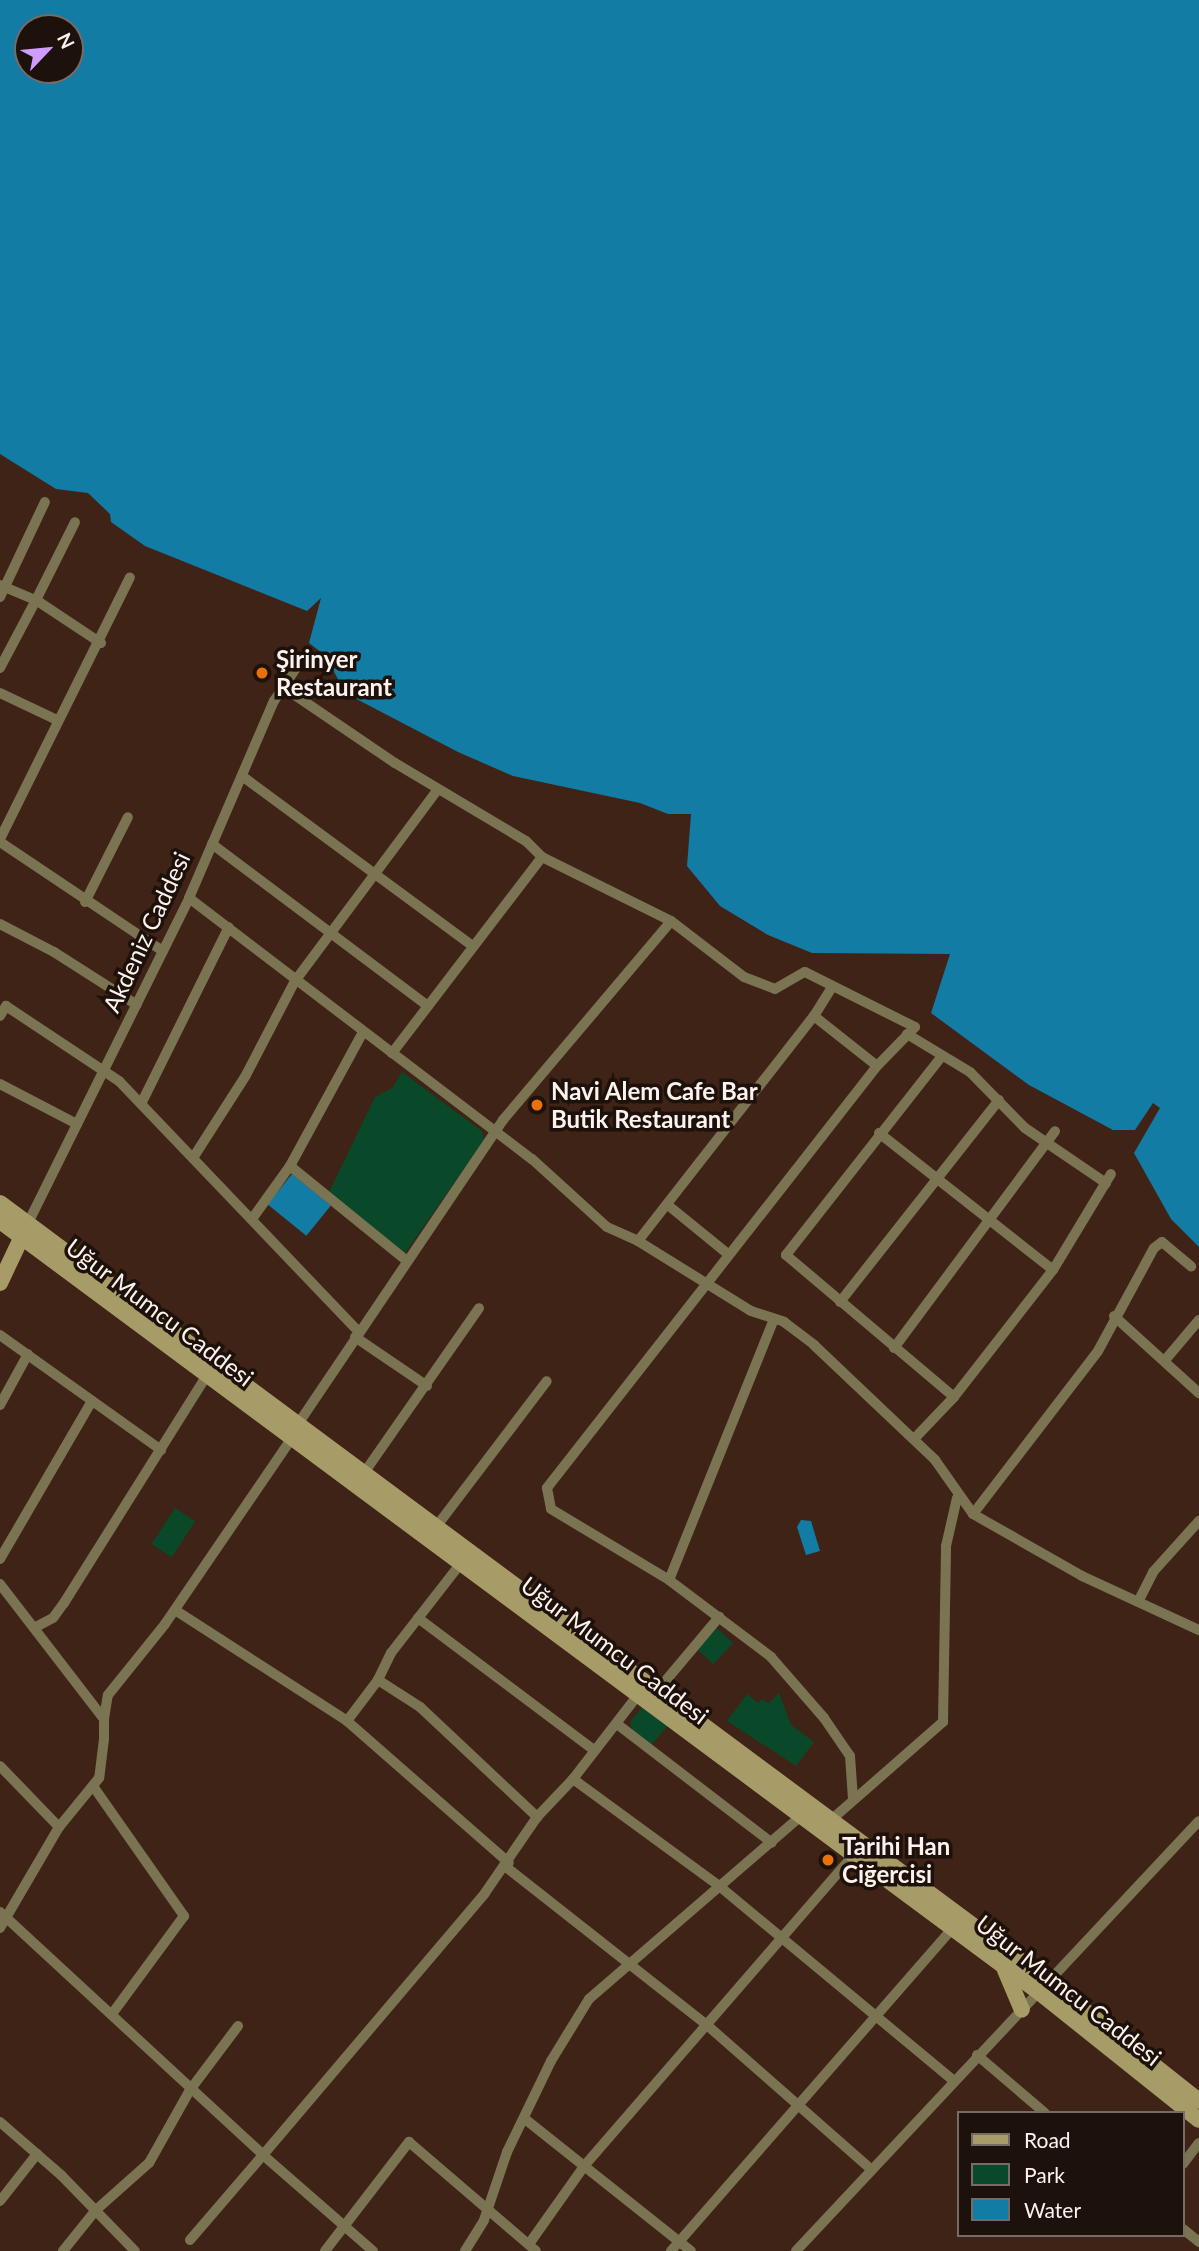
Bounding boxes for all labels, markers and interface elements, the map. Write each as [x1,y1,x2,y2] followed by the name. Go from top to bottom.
[14,14,84,84] north arrow
[53,29,80,52] text: N
[276,645,392,701] place label: Şirinyer Restaurant
[254,665,270,681] marker: Şirinyer Restaurant
[96,847,196,1017] street label: Akdeniz Caddesi
[551,1077,759,1133] place label: Navi Alem Cafe Bar Butik Restaurant
[529,1097,545,1113] marker: Navi Alem Cafe Bar Butik Restaurant
[60,1232,260,1392] street label: Uğur Mumcu Caddesi
[515,1570,715,1730] street label: Uğur Mumcu Caddesi
[842,1832,950,1888] place label: Tarihi Han Ciğercisi
[820,1852,836,1868] marker: Tarihi Han Ciğercisi
[970,1909,1168,2071] street label: Uğur Mumcu Caddesi
[958,2111,1185,2237] legend
[1024,2127,1071,2152] text: Road
[1024,2162,1065,2187] text: Park
[1024,2197,1081,2222] text: Water

